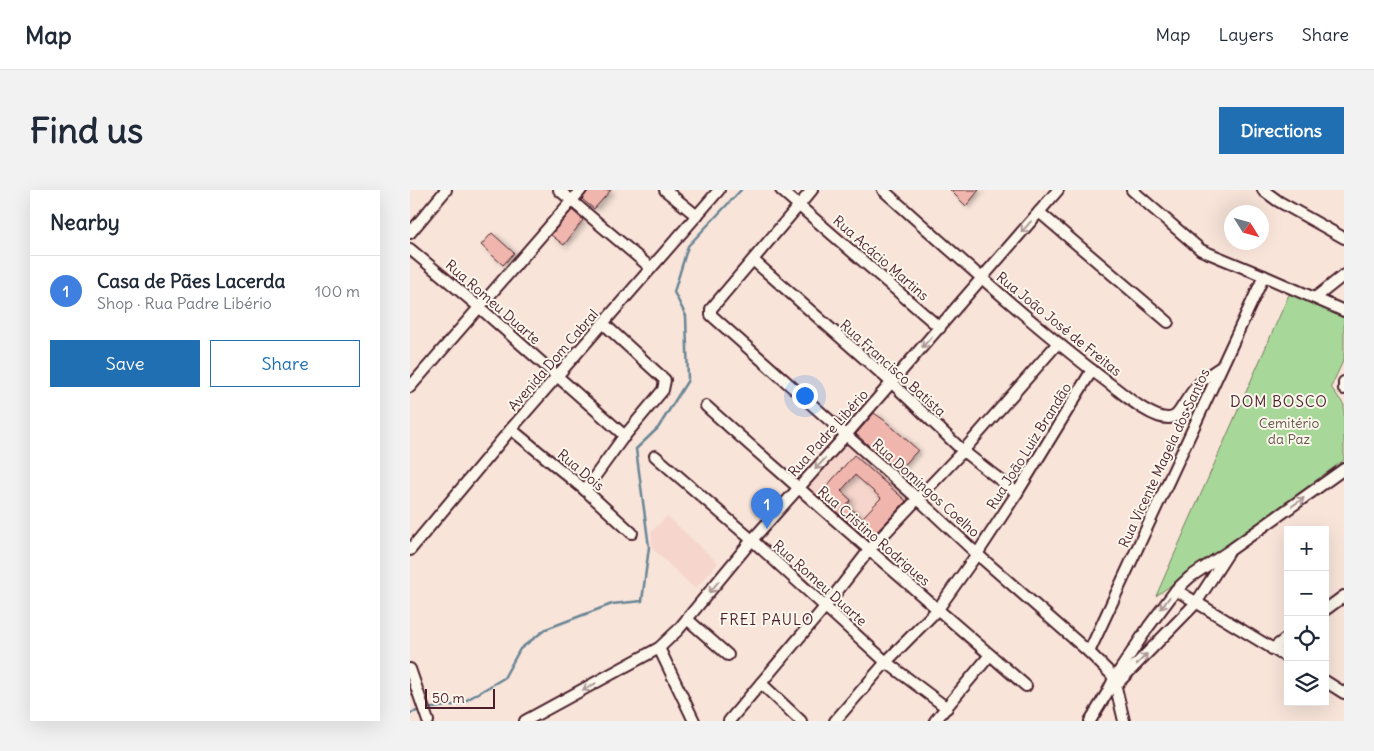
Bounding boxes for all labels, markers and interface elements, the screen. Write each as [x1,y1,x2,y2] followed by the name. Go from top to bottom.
[25,20,72,50] text: Map
[1155,23,1190,46] text: Map
[1218,23,1274,46] text: Layers
[1302,23,1349,46] text: Share
[1219,107,1344,154] button: Directions
[30,108,143,152] text: Find us
[1224,205,1269,250] north arrow
[50,209,120,236] text: Nearby
[829,212,933,304] street label: Rua Acácio Martins
[1020,220,1032,233] one-way arrow
[442,256,544,348] street label: Rua Romeu Duarte
[993,268,1125,380] street label: Rua João José de Freitas
[97,269,285,293] text: Casa de Pães Lacerda
[63,281,69,301] text: 1
[315,281,360,301] text: 100 m
[97,293,272,313] text: Shop · Rua Padre Libério
[504,305,602,415] street label: Avenida Dom Cabral
[836,316,950,420] street label: Rua Francisco Batista
[921,335,933,348] one-way arrow
[50,340,200,387] button: Save
[210,340,360,387] button: Share
[1115,366,1213,550] street label: Rua Vicente Magela dos Santos
[983,379,1075,513] street label: Rua João Luiz Brandão
[792,383,818,409] your location
[784,385,872,480] street label: Rua Padre Libério
[1230,392,1328,411] district label: DOM BOSCO
[1259,414,1319,448] park label: Cemitério da Paz
[869,435,984,541] street label: Rua Domingos Coelho
[554,445,608,495] street label: Rua Dois
[814,457,825,470] one-way arrow
[814,482,934,590] street label: Rua Cristino Rodrigues
[751,488,783,529] pin: 1
[1290,497,1304,507] one-way arrow
[1284,526,1329,706] map controls
[1284,526,1329,571] button: +
[769,536,871,630] street label: Rua Romeu Duarte
[1284,571,1329,616] button: −
[708,580,719,593] one-way arrow
[1160,597,1171,610] one-way arrow
[720,610,814,629] district label: FREI PAULO
[1284,616,1329,661] button: locate
[1136,653,1148,665] one-way arrow
[1284,661,1329,706] button: layers
[582,682,596,692] one-way arrow
[425,686,495,709] scale bar
[432,689,465,707] text: 50 m

